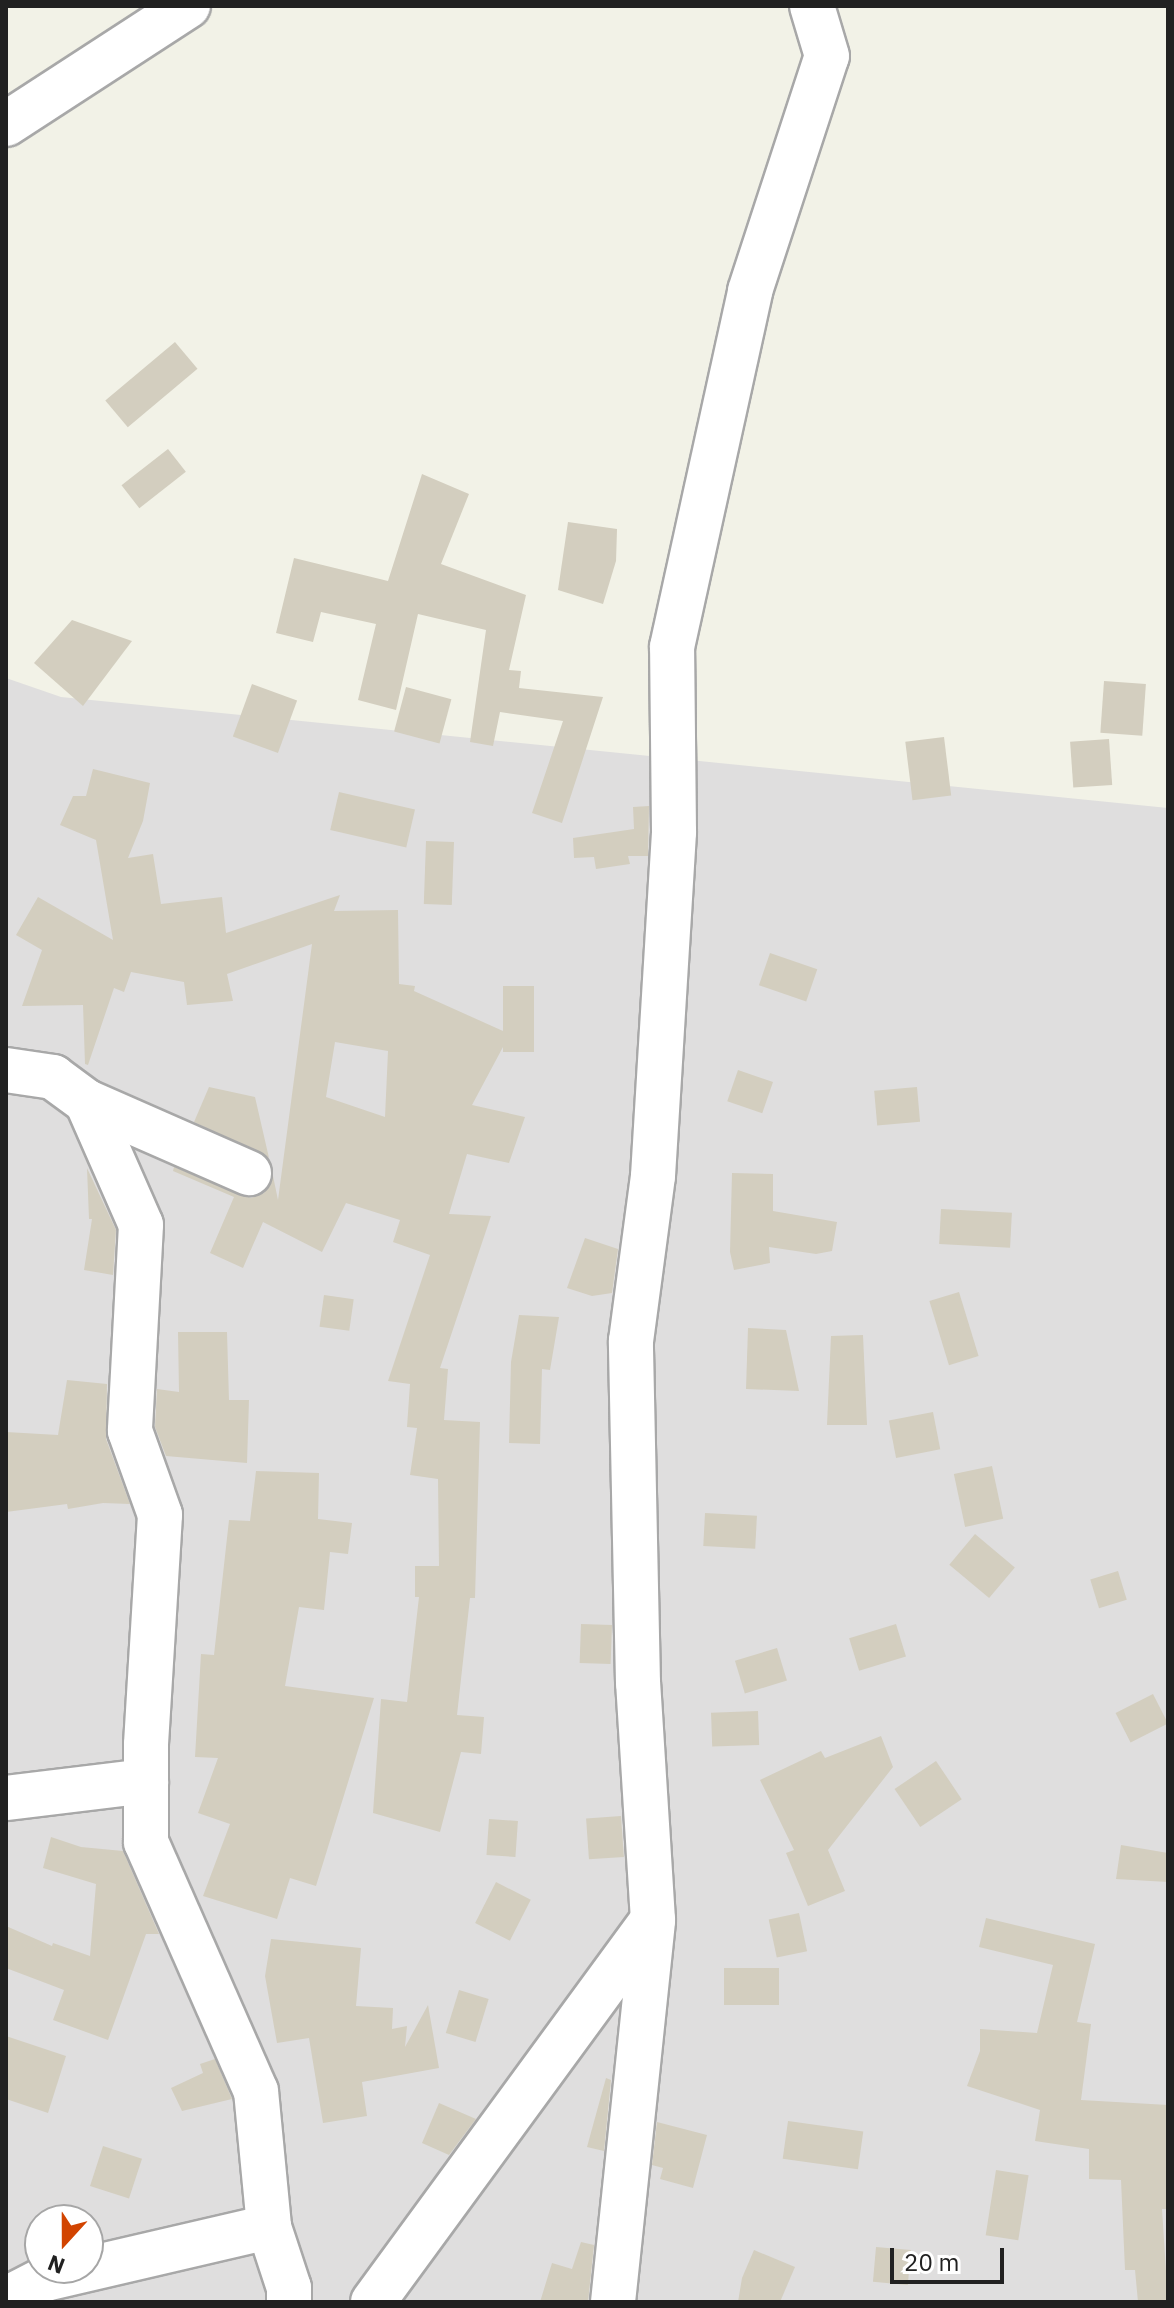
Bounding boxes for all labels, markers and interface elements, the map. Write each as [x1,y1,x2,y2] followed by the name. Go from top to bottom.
[24,2204,104,2284] north arrow
[894,2232,1008,2282] scale bar
[904,2246,959,2278] text: 20 m
[43,2249,69,2281] text: N

